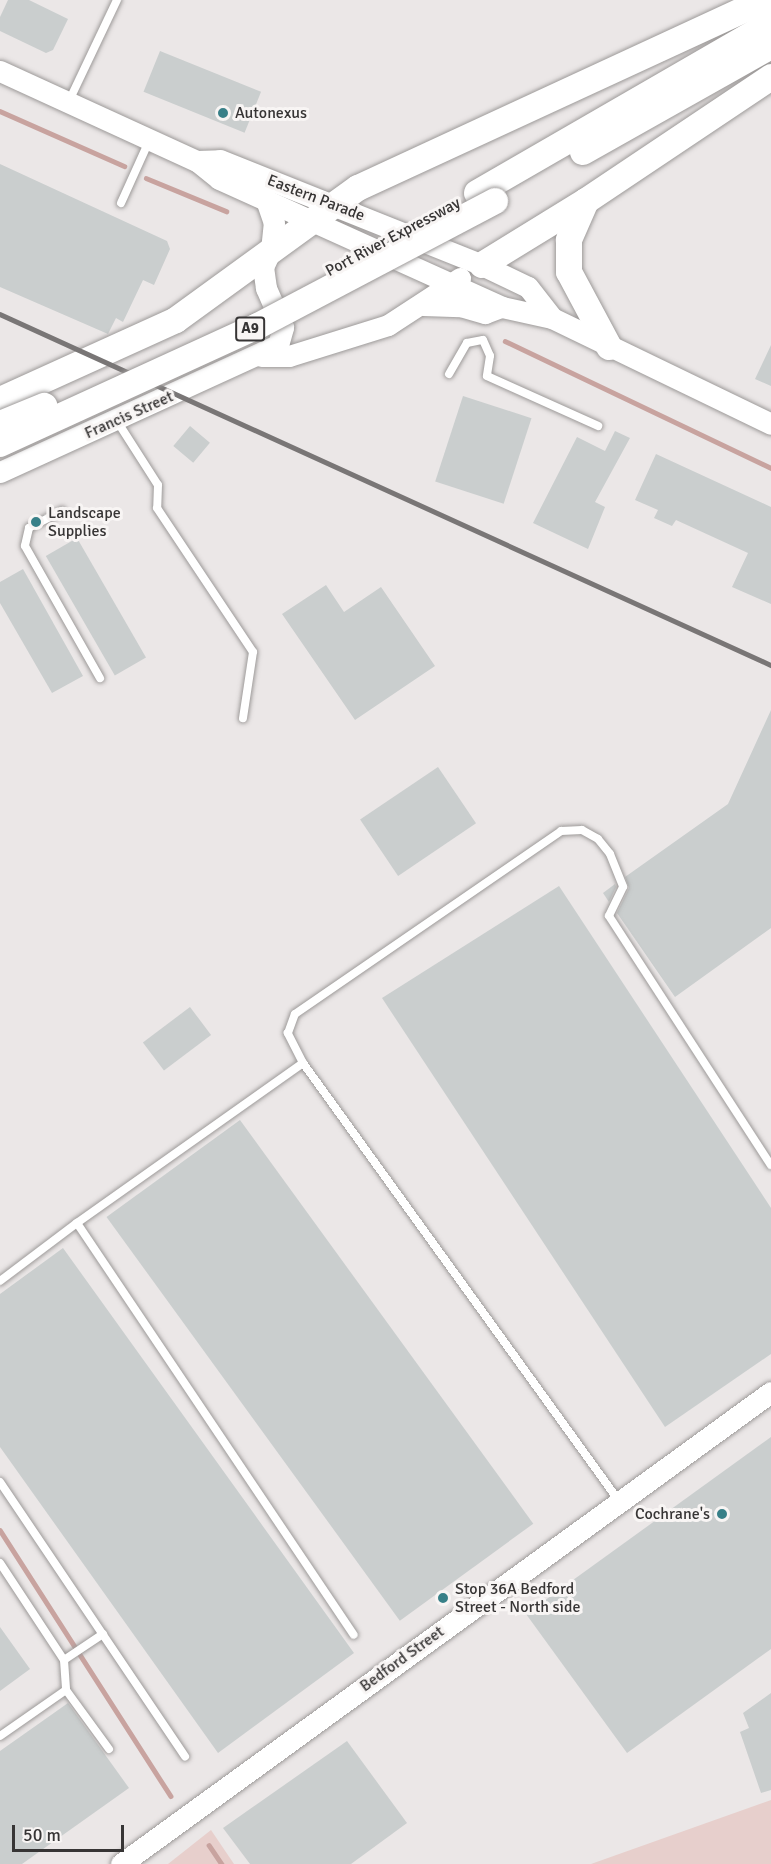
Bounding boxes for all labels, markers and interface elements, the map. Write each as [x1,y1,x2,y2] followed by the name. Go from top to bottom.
[235,103,307,123] place label: Autonexus
[216,106,230,120] marker: Autonexus
[265,171,367,225] street label: Eastern Parade
[322,193,464,281] street label: Port River Expressway
[235,317,265,341] road number: A9
[82,387,176,443] street label: Francis Street
[48,503,121,541] place label: Landscape Supplies
[29,515,43,529] marker: Landscape Supplies
[635,1504,710,1524] place label: Cochrane's
[715,1507,729,1521] marker: Cochrane's
[455,1579,580,1617] place label: Stop 36A Bedford Street - North side
[436,1591,450,1605] marker: Stop 36A Bedford Street - North side
[356,1622,448,1696] street label: Bedford Street
[15,1813,128,1851] scale bar
[23,1824,61,1846] text: 50 m

